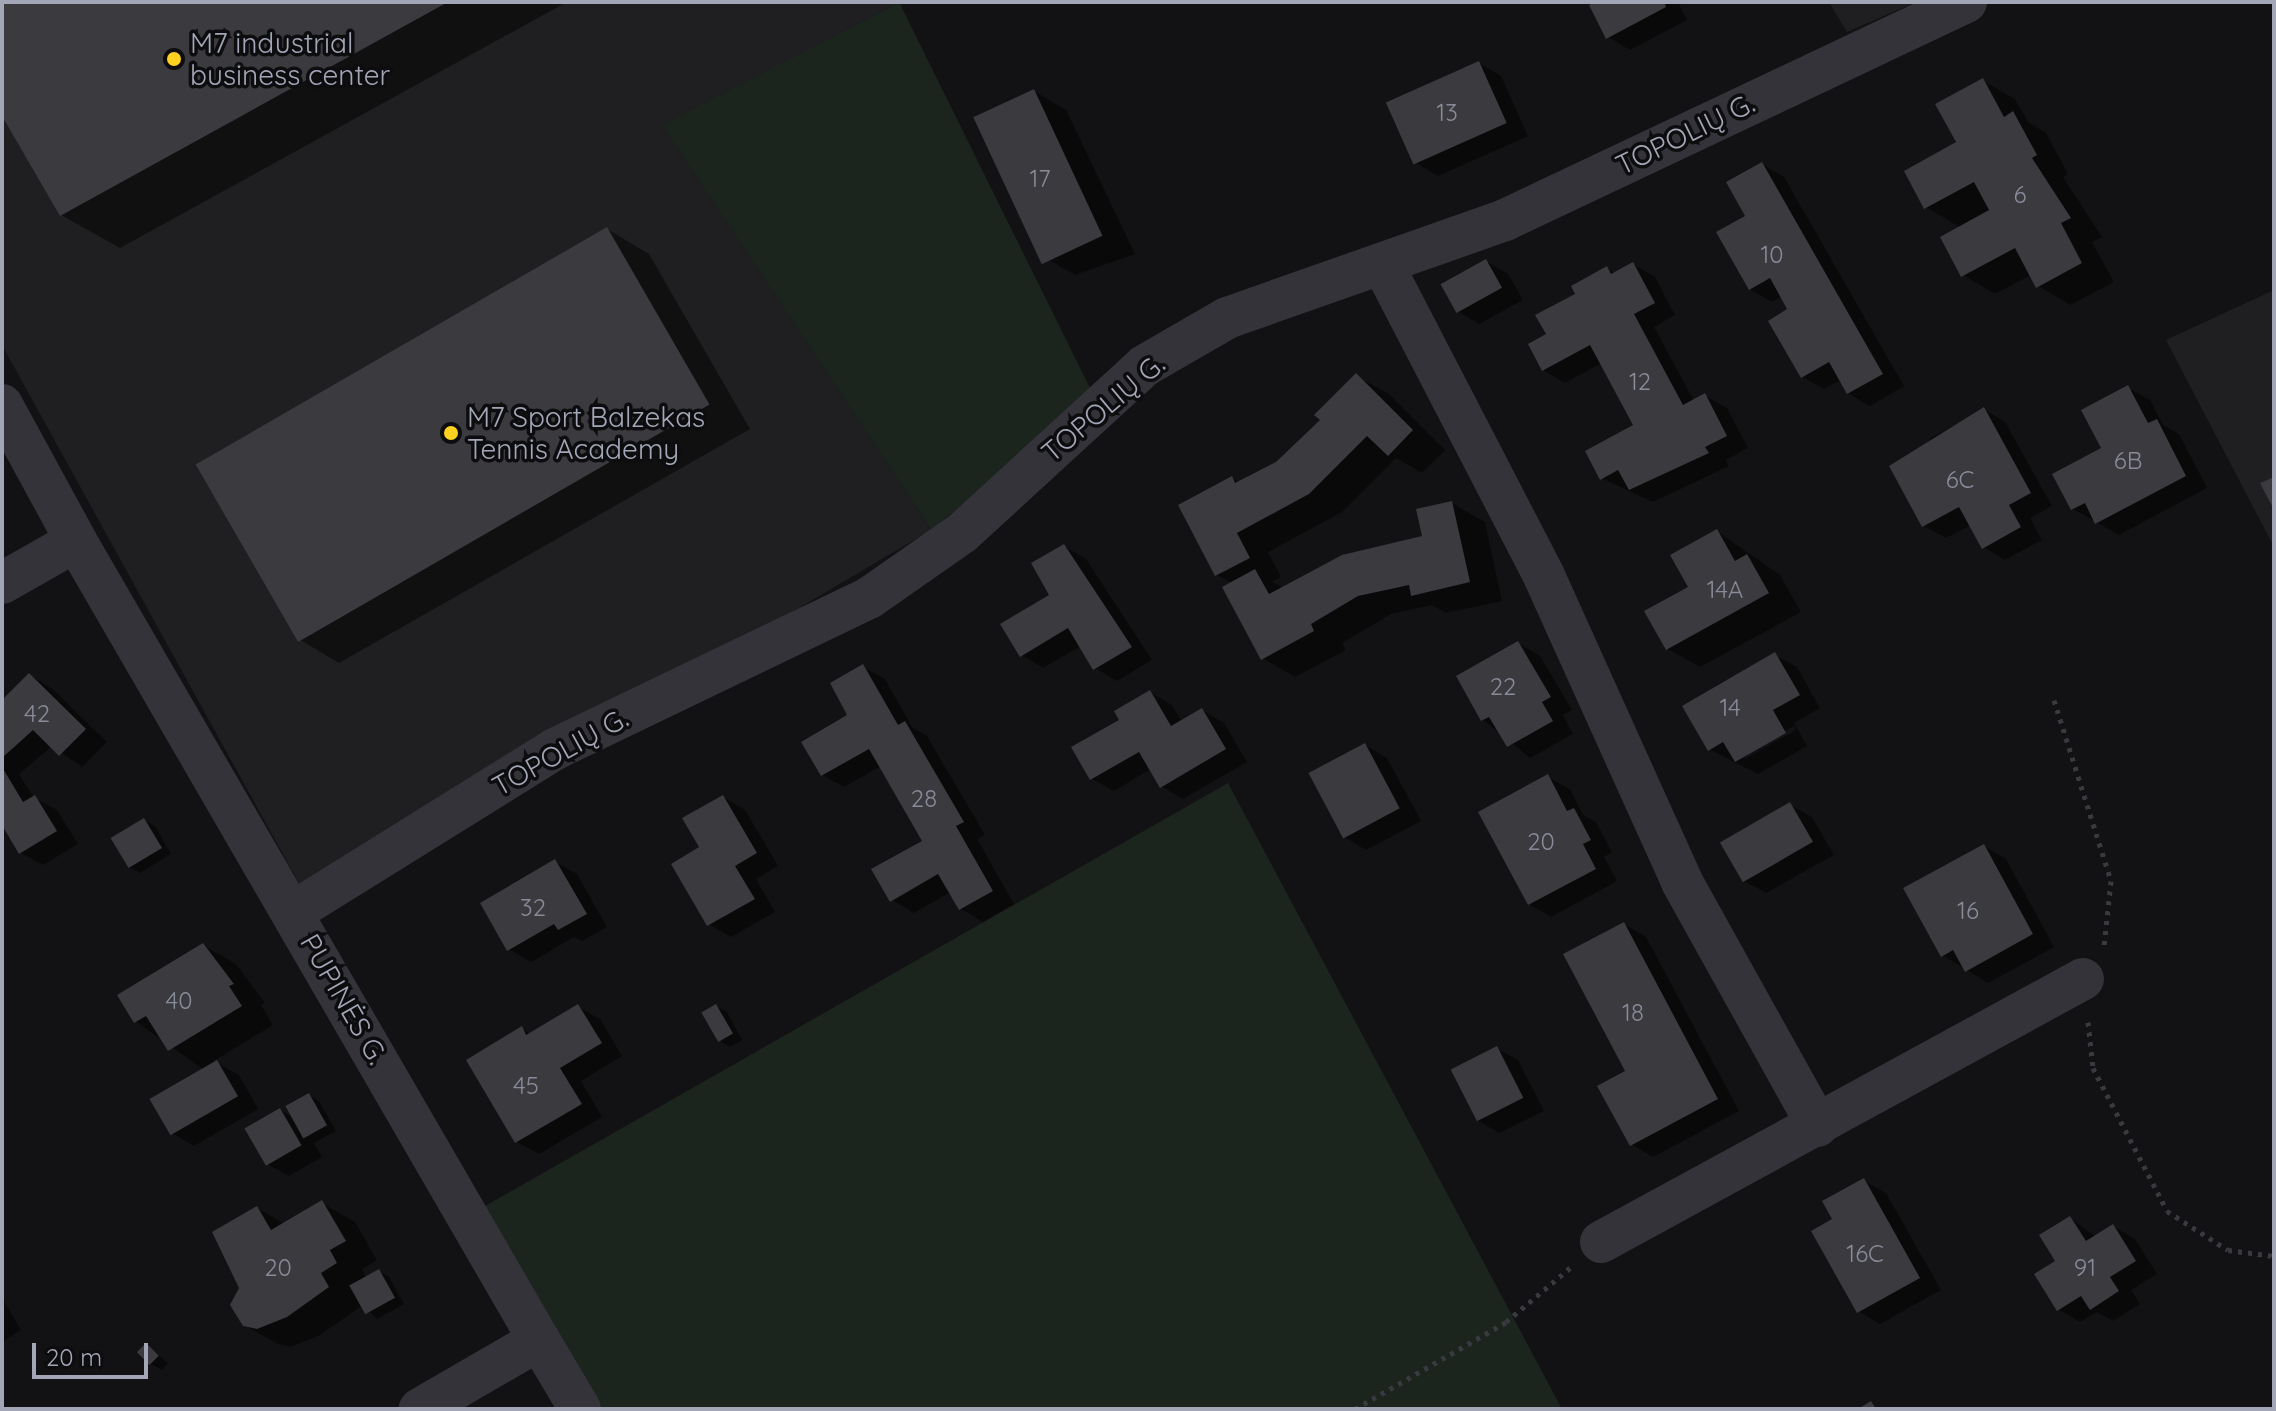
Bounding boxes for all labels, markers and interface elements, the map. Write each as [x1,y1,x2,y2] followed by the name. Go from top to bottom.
[190,26,390,92] place label: M7 industrial business center
[165,50,183,68] marker: M7 industrial business center
[1610,86,1760,182] street label: TOPOLIŲ G.
[1436,99,1458,127] house number: 13
[1029,165,1051,193] house number: 17
[2014,181,2026,209] house number: 6
[1760,241,1784,269] house number: 10
[1035,347,1171,469] street label: TOPOLIŲ G.
[1629,368,1651,396] house number: 12
[467,400,705,466] place label: M7 Sport Balzekas Tennis Academy
[442,424,460,442] marker: M7 Sport Balzekas Tennis Academy
[2114,447,2142,475] house number: 6B
[1946,466,1974,494] house number: 6C
[1707,576,1743,604] house number: 14A
[1490,673,1516,701] house number: 22
[1719,694,1741,722] house number: 14
[24,700,50,728] house number: 42
[486,701,634,803] street label: TOPOLIŲ G.
[911,785,937,813] house number: 28
[1527,828,1555,856] house number: 20
[520,894,546,922] house number: 32
[1957,897,1979,925] house number: 16
[293,928,395,1070] street label: PUPINĖS G.
[166,987,192,1015] house number: 40
[1622,999,1644,1027] house number: 18
[513,1072,539,1100] house number: 45
[1846,1240,1884,1268] house number: 16C
[264,1254,292,1282] house number: 20
[2074,1254,2096,1282] house number: 91
[36,1327,152,1377] scale bar
[46,1342,102,1372] text: 20 m

